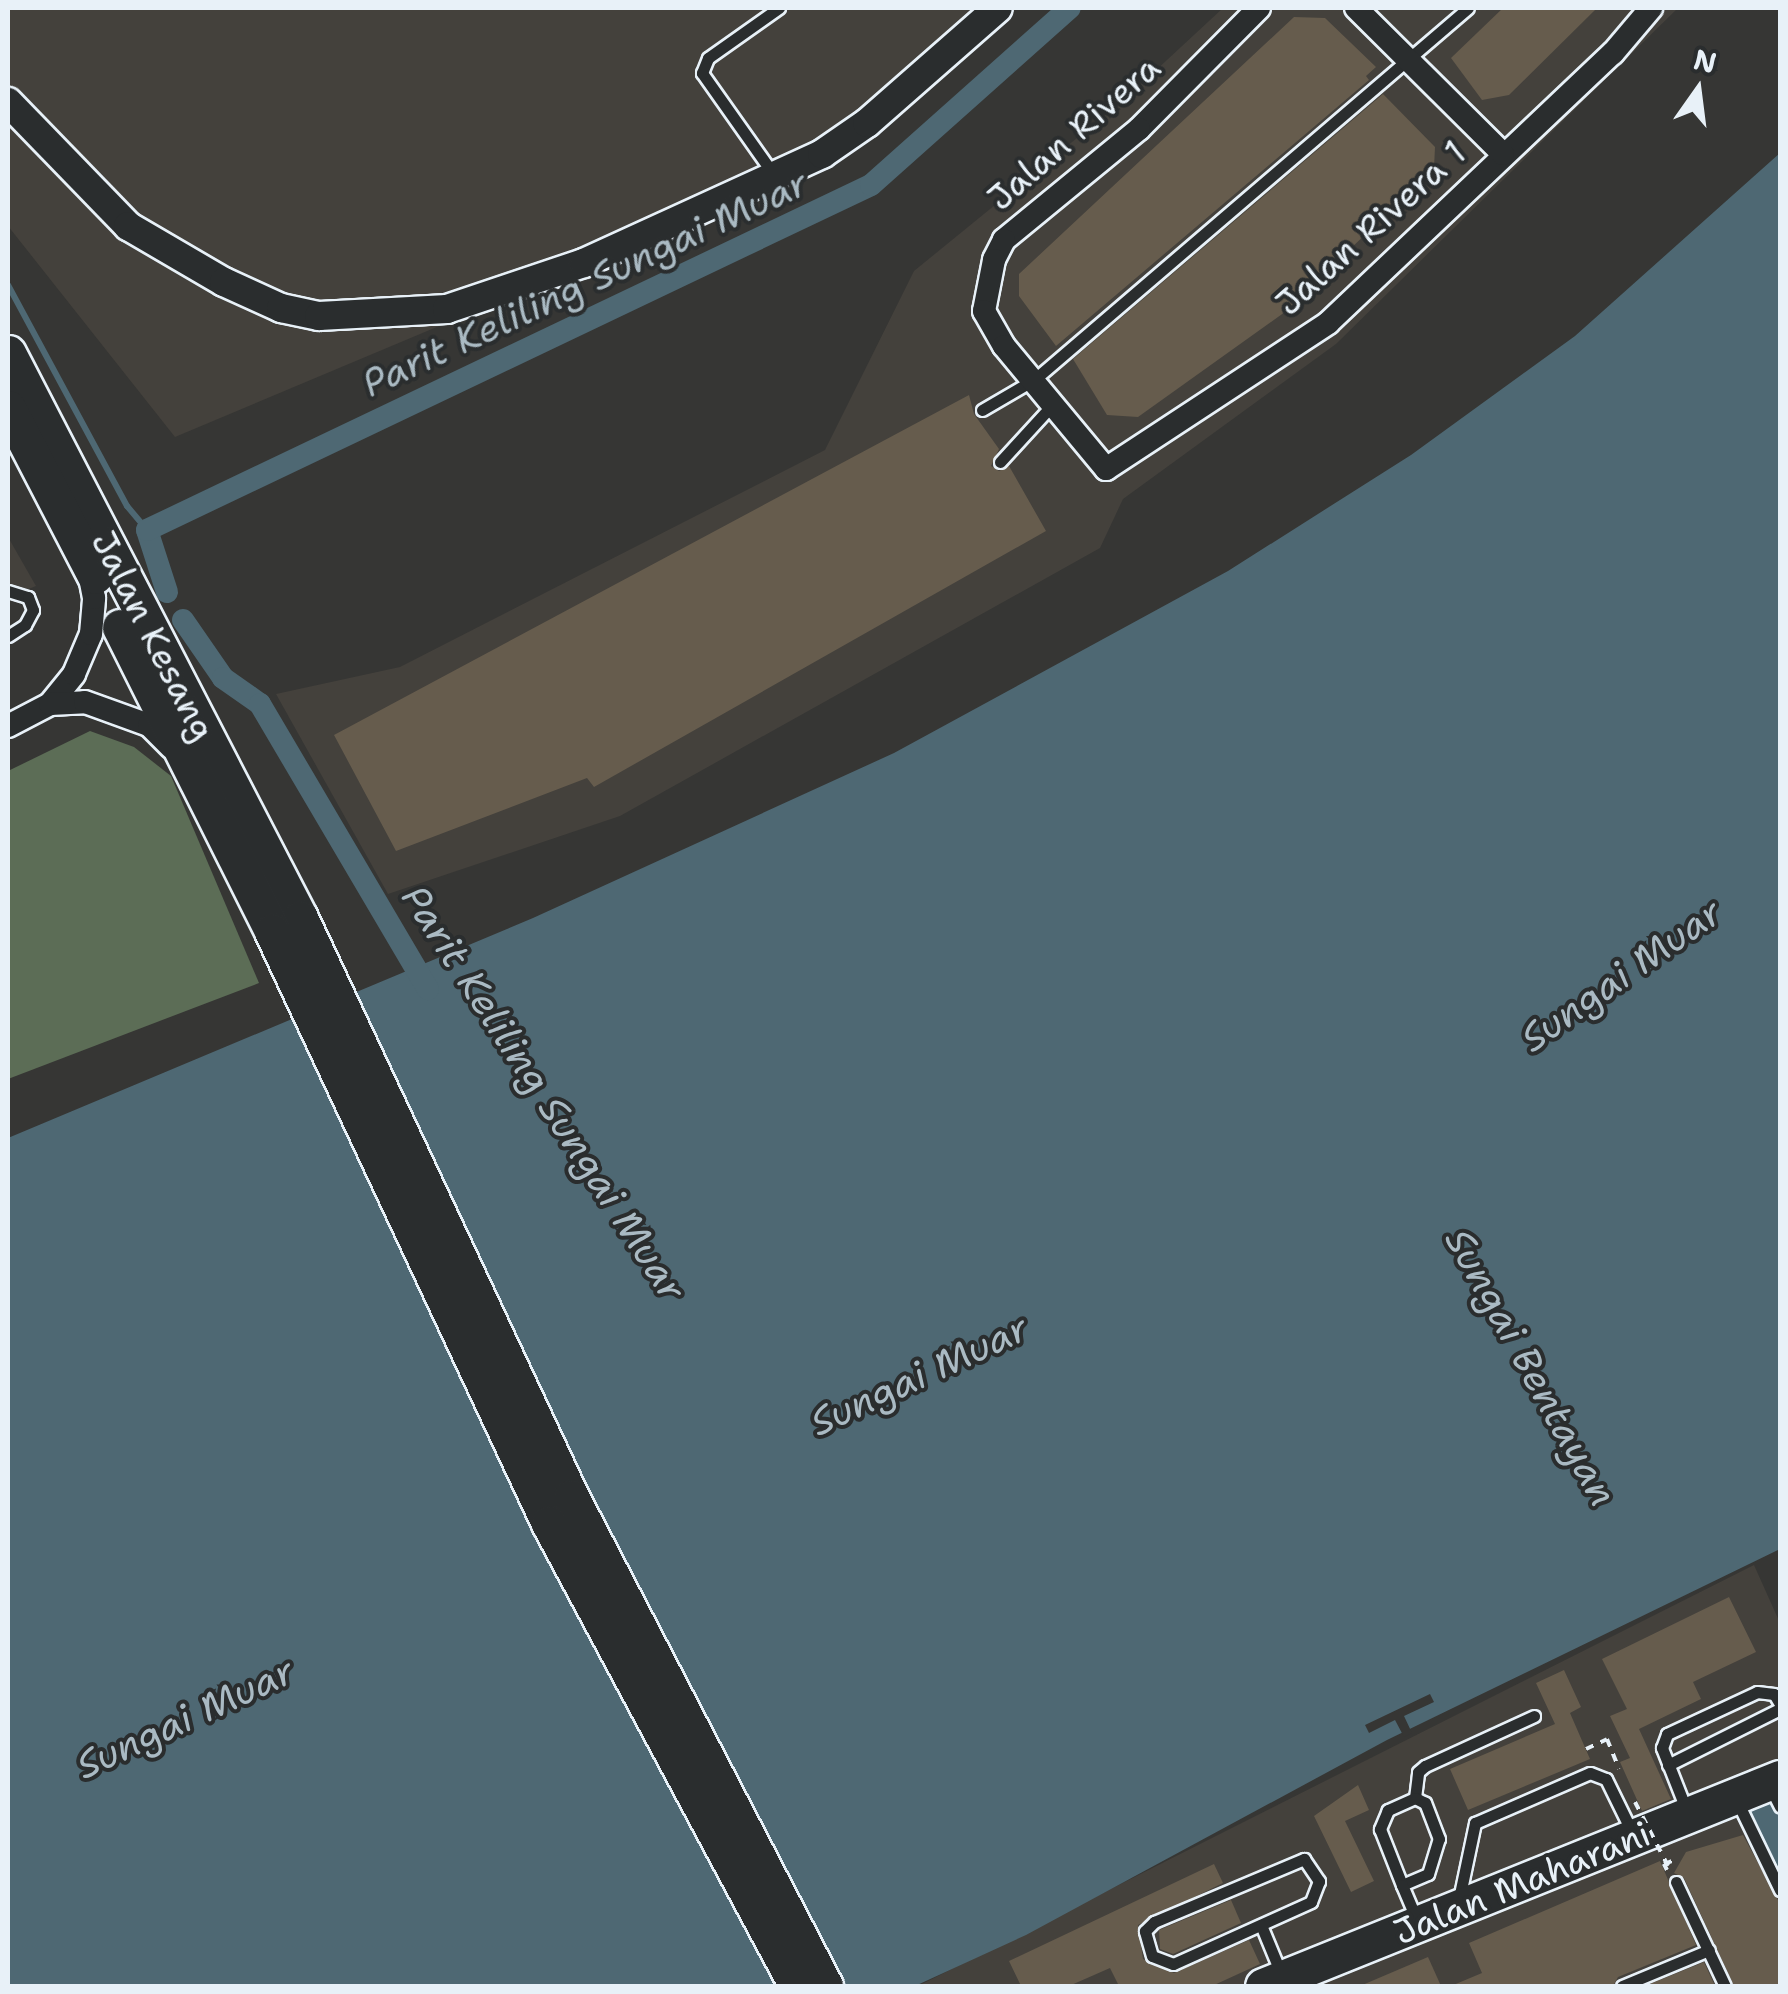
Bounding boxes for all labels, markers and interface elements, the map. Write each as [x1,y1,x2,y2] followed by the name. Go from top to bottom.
[1648,40,1748,140] north arrow
[1690,40,1721,82] text: N
[979,47,1169,219] street label: Jalan Rivera
[1267,132,1475,324] street label: Jalan Rivera 1
[355,160,815,406] water label: Parit Keliling Sungai Muar
[82,524,224,748] street label: Jalan Kesang
[392,877,696,1309] water label: Parit Keliling Sungai Muar
[1512,889,1730,1061] water label: Sungai Muar
[1436,1220,1626,1514] water label: Sungai Bentayan
[803,1305,1035,1445] water label: Sungai Muar
[69,1648,301,1788] water label: Sungai Muar
[1388,1812,1656,1954] street label: Jalan Maharani

